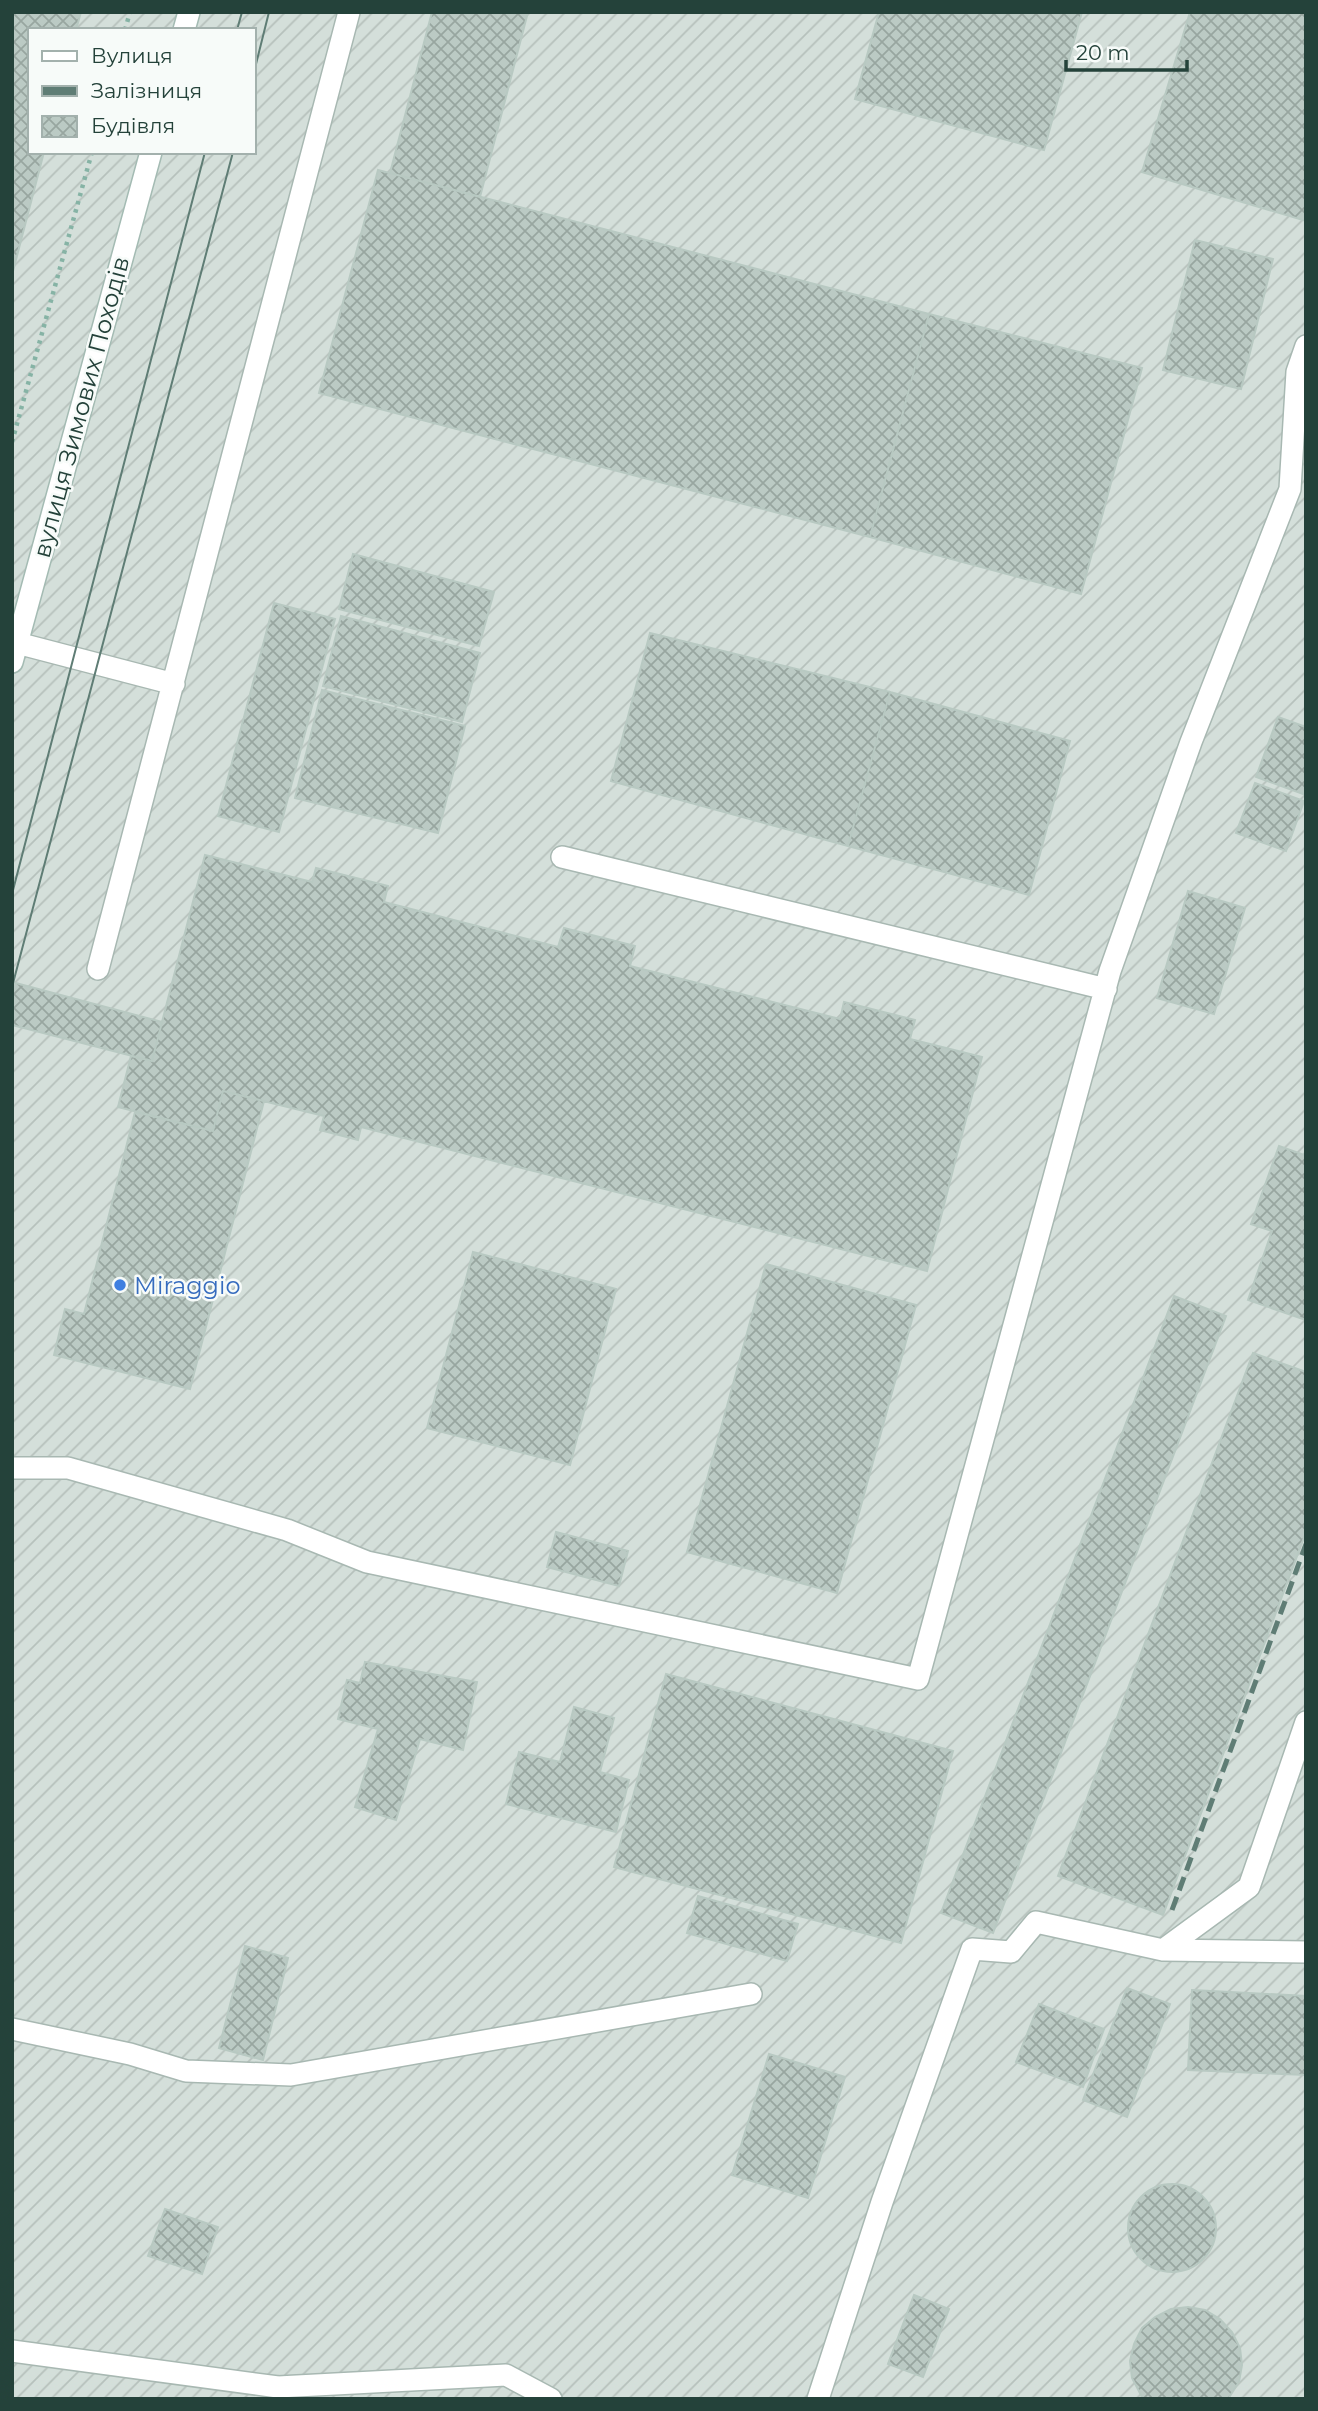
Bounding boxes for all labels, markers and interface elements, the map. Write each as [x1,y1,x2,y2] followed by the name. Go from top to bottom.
[28,28,256,154] legend
[1066,28,1187,72] scale bar
[1076,40,1130,65] text: 20 m
[91,43,173,68] text: Вулиця
[91,78,202,103] text: Залізниця
[91,113,175,138] text: Будівля
[27,253,135,561] street label: вулиця Зимових Походів
[134,1271,241,1300] place label: Miraggio
[112,1277,128,1293] marker: Miraggio

